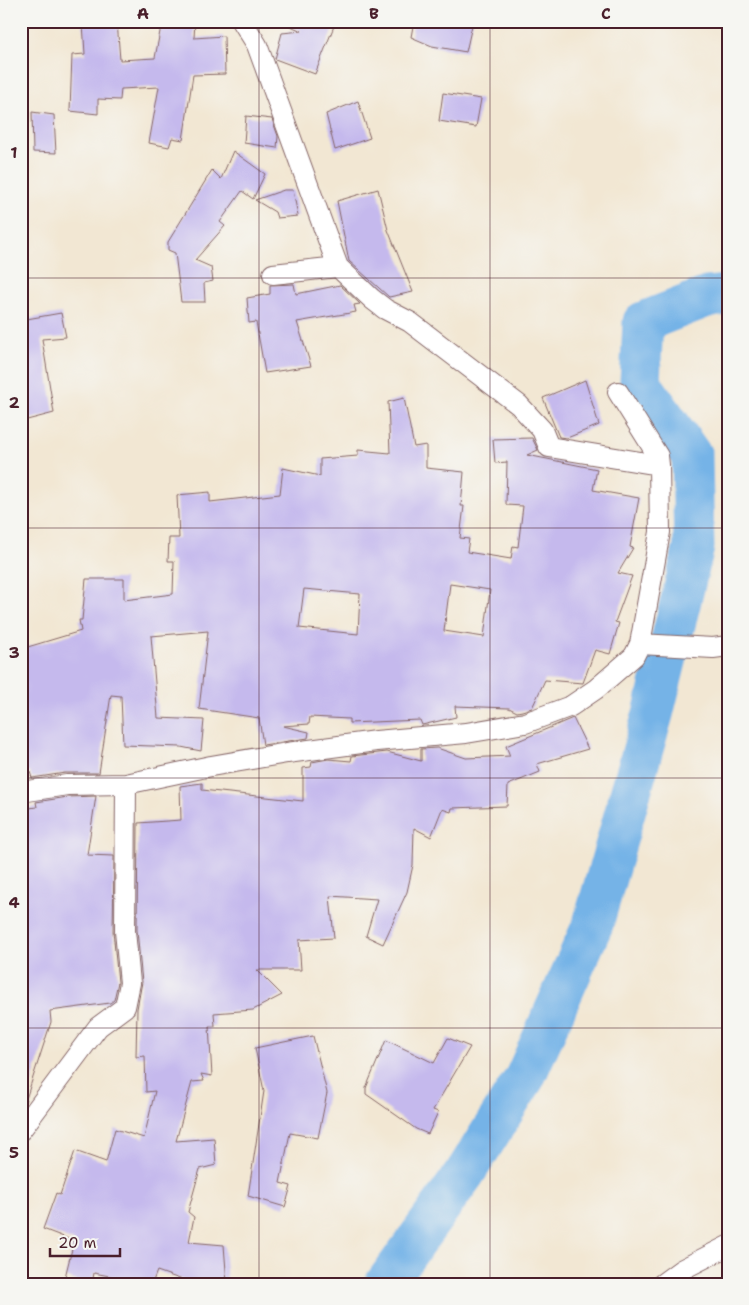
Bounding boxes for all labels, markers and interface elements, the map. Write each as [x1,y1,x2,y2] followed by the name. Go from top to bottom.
[137,3,149,24] text: A
[369,3,379,24] text: B
[601,3,611,24] text: C
[10,142,18,163] text: 1
[8,392,20,413] text: 2
[8,642,20,663] text: 3
[8,892,20,913] text: 4
[9,1142,19,1163] text: 5
[50,1225,120,1257] scale bar
[58,1233,97,1253] text: 20 m

